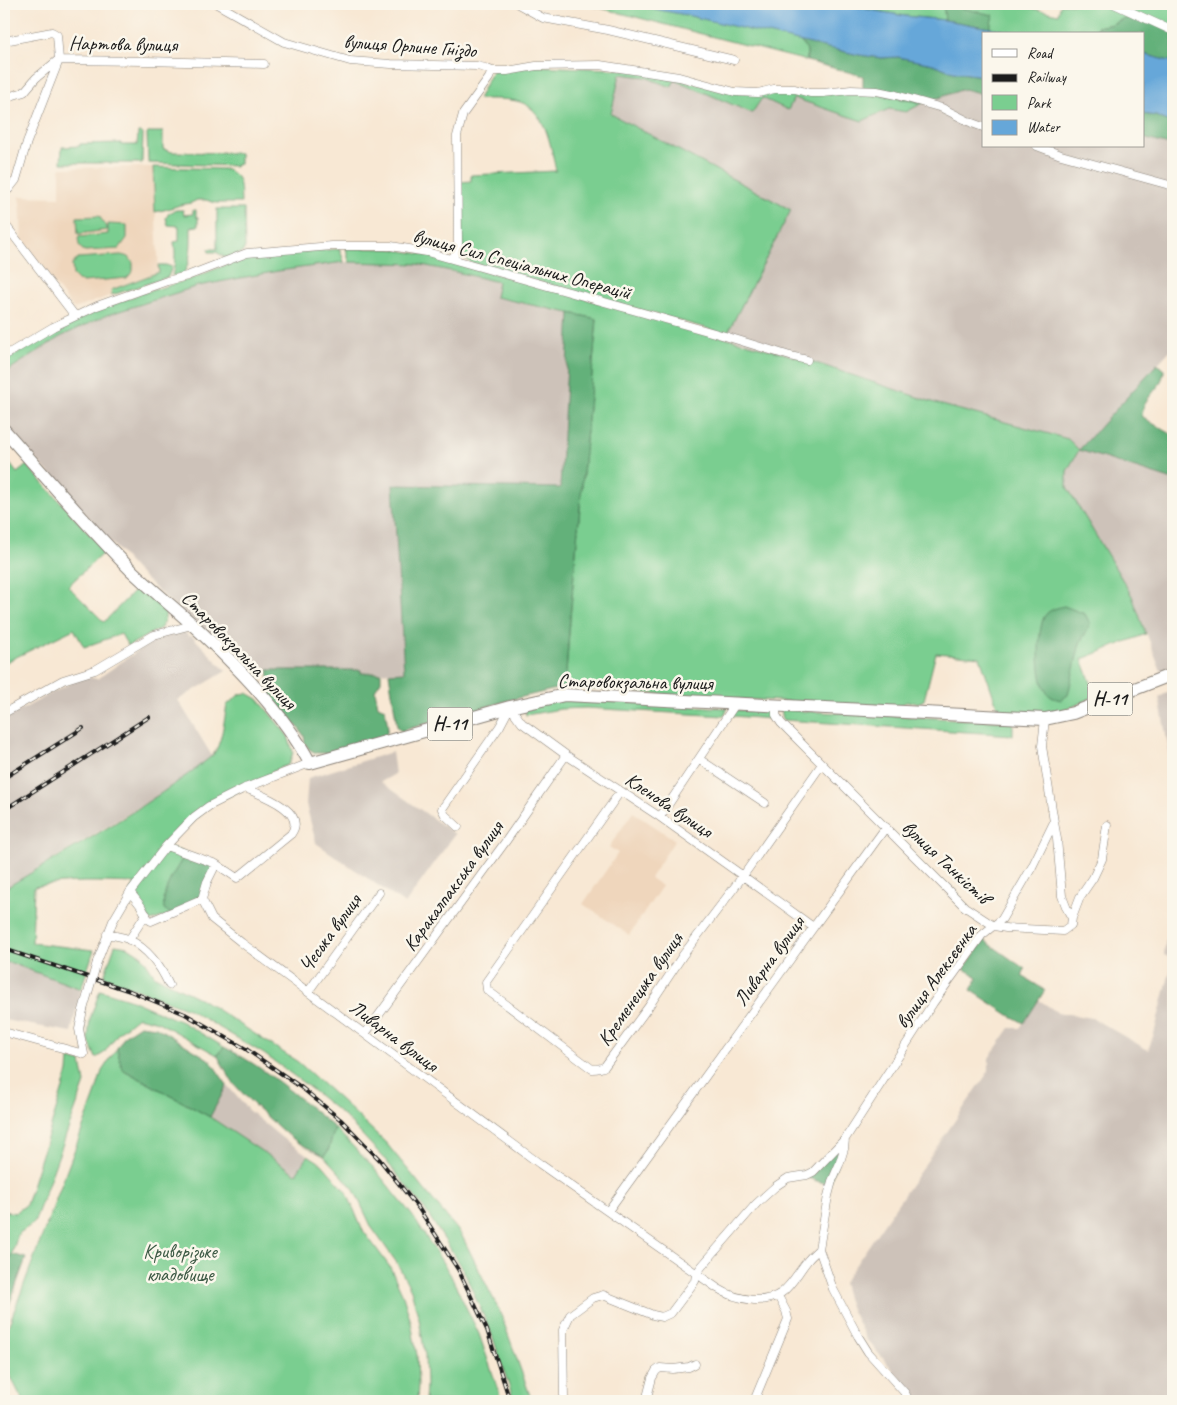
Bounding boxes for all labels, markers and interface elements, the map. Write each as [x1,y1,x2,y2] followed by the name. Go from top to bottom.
[343,29,478,64] street label: вулиця Орлине Гніздо
[69,31,180,57] street label: Нартова вулиця
[982,32,1144,148] legend
[1027,44,1054,63] text: Road
[1027,68,1068,87] text: Railway
[1027,94,1052,113] text: Park
[1027,118,1061,137] text: Water
[410,223,635,306] street label: вулиця Сил Спеціальних Операцій
[176,586,303,716] street label: Старовокзальна вулиця
[557,668,714,696] street label: Старовокзальна вулиця
[1088,682,1132,716] road number: Н-11
[428,708,472,741] road number: Н-11
[621,767,719,845] street label: Кленова вулиця
[397,815,510,956] street label: Каракалпакська вулиця
[897,815,999,913] street label: вулиця Танкістів
[293,888,368,977] street label: Чеська вулиця
[728,910,811,1011] street label: Ливарна вулиця
[890,918,983,1033] street label: вулиця Алексєєнка
[592,927,689,1051] street label: Кременецька вулиця
[345,994,445,1079] street label: Ливарна вулиця
[143,1239,218,1287] park label: Криворізьке кладовище

